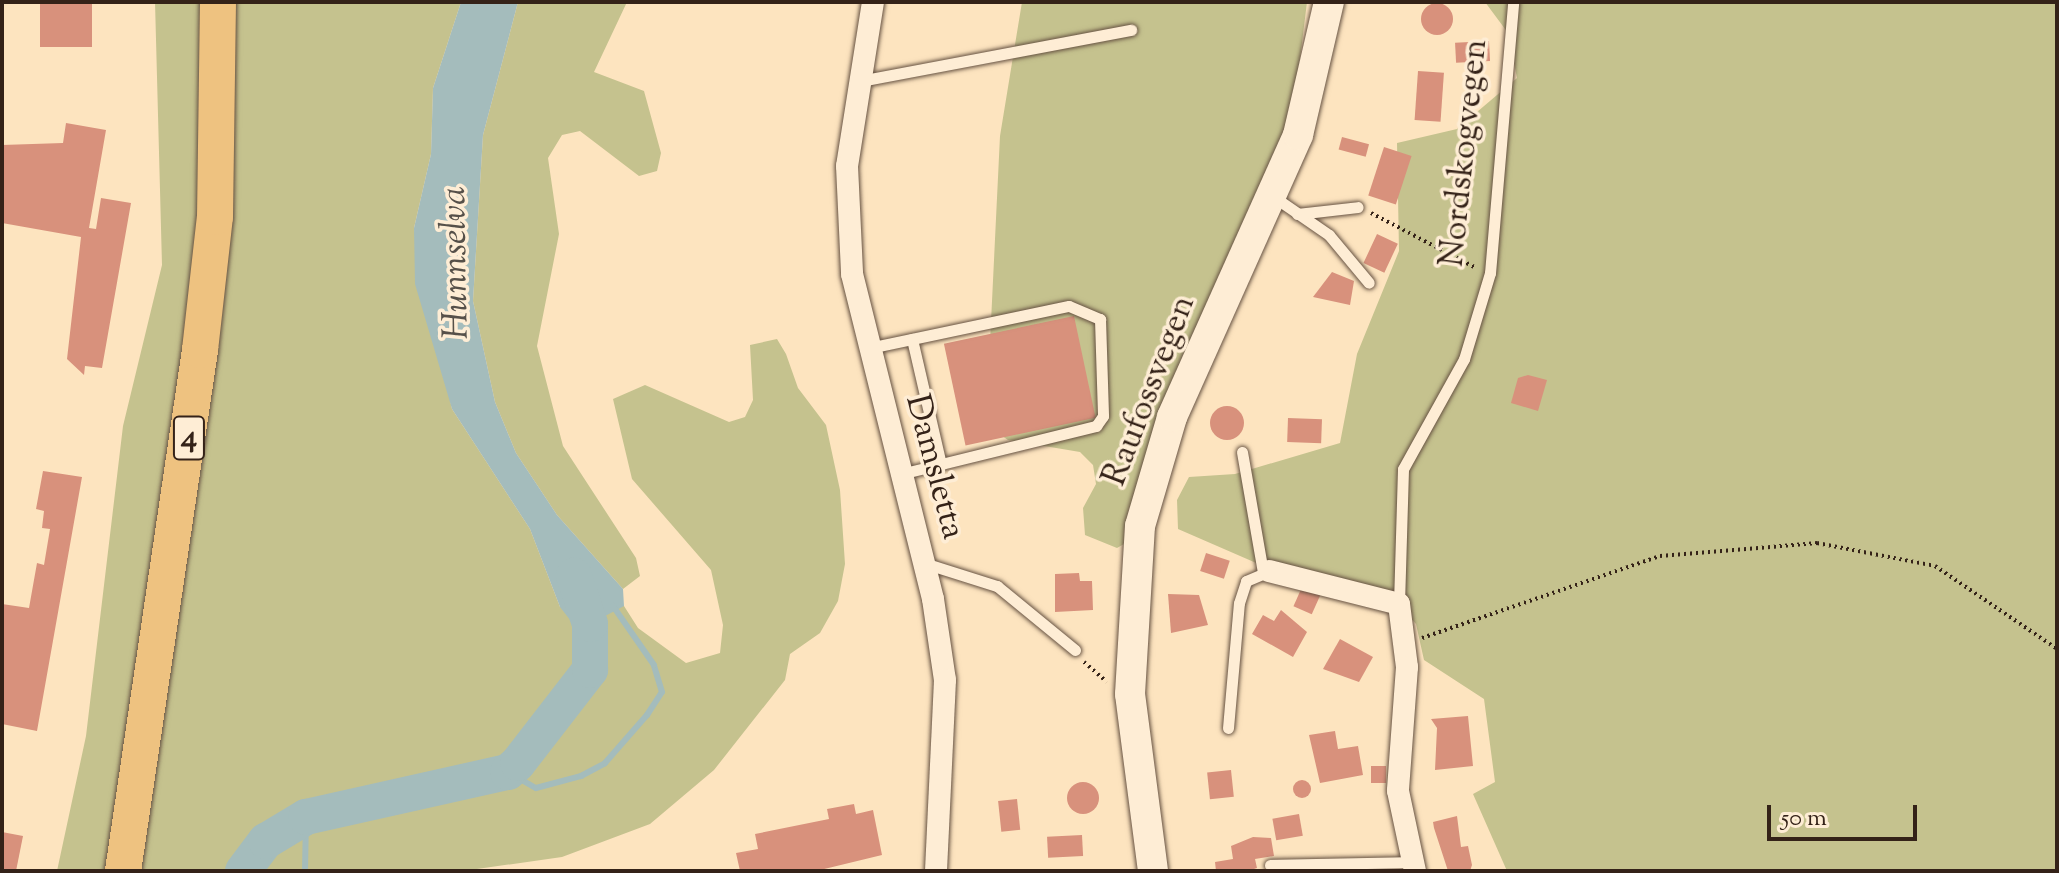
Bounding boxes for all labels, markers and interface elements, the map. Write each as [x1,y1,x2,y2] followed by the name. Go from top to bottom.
[1433,37,1497,269] street label: Nordskogvegen
[434,186,480,340] water label: Hunnselva
[1095,290,1205,492] street label: Raufossvegen
[895,390,973,544] street label: Damsletta
[171,410,207,466] road number: 4
[1771,789,1921,839] scale bar
[1781,802,1827,836] text: 50 m

